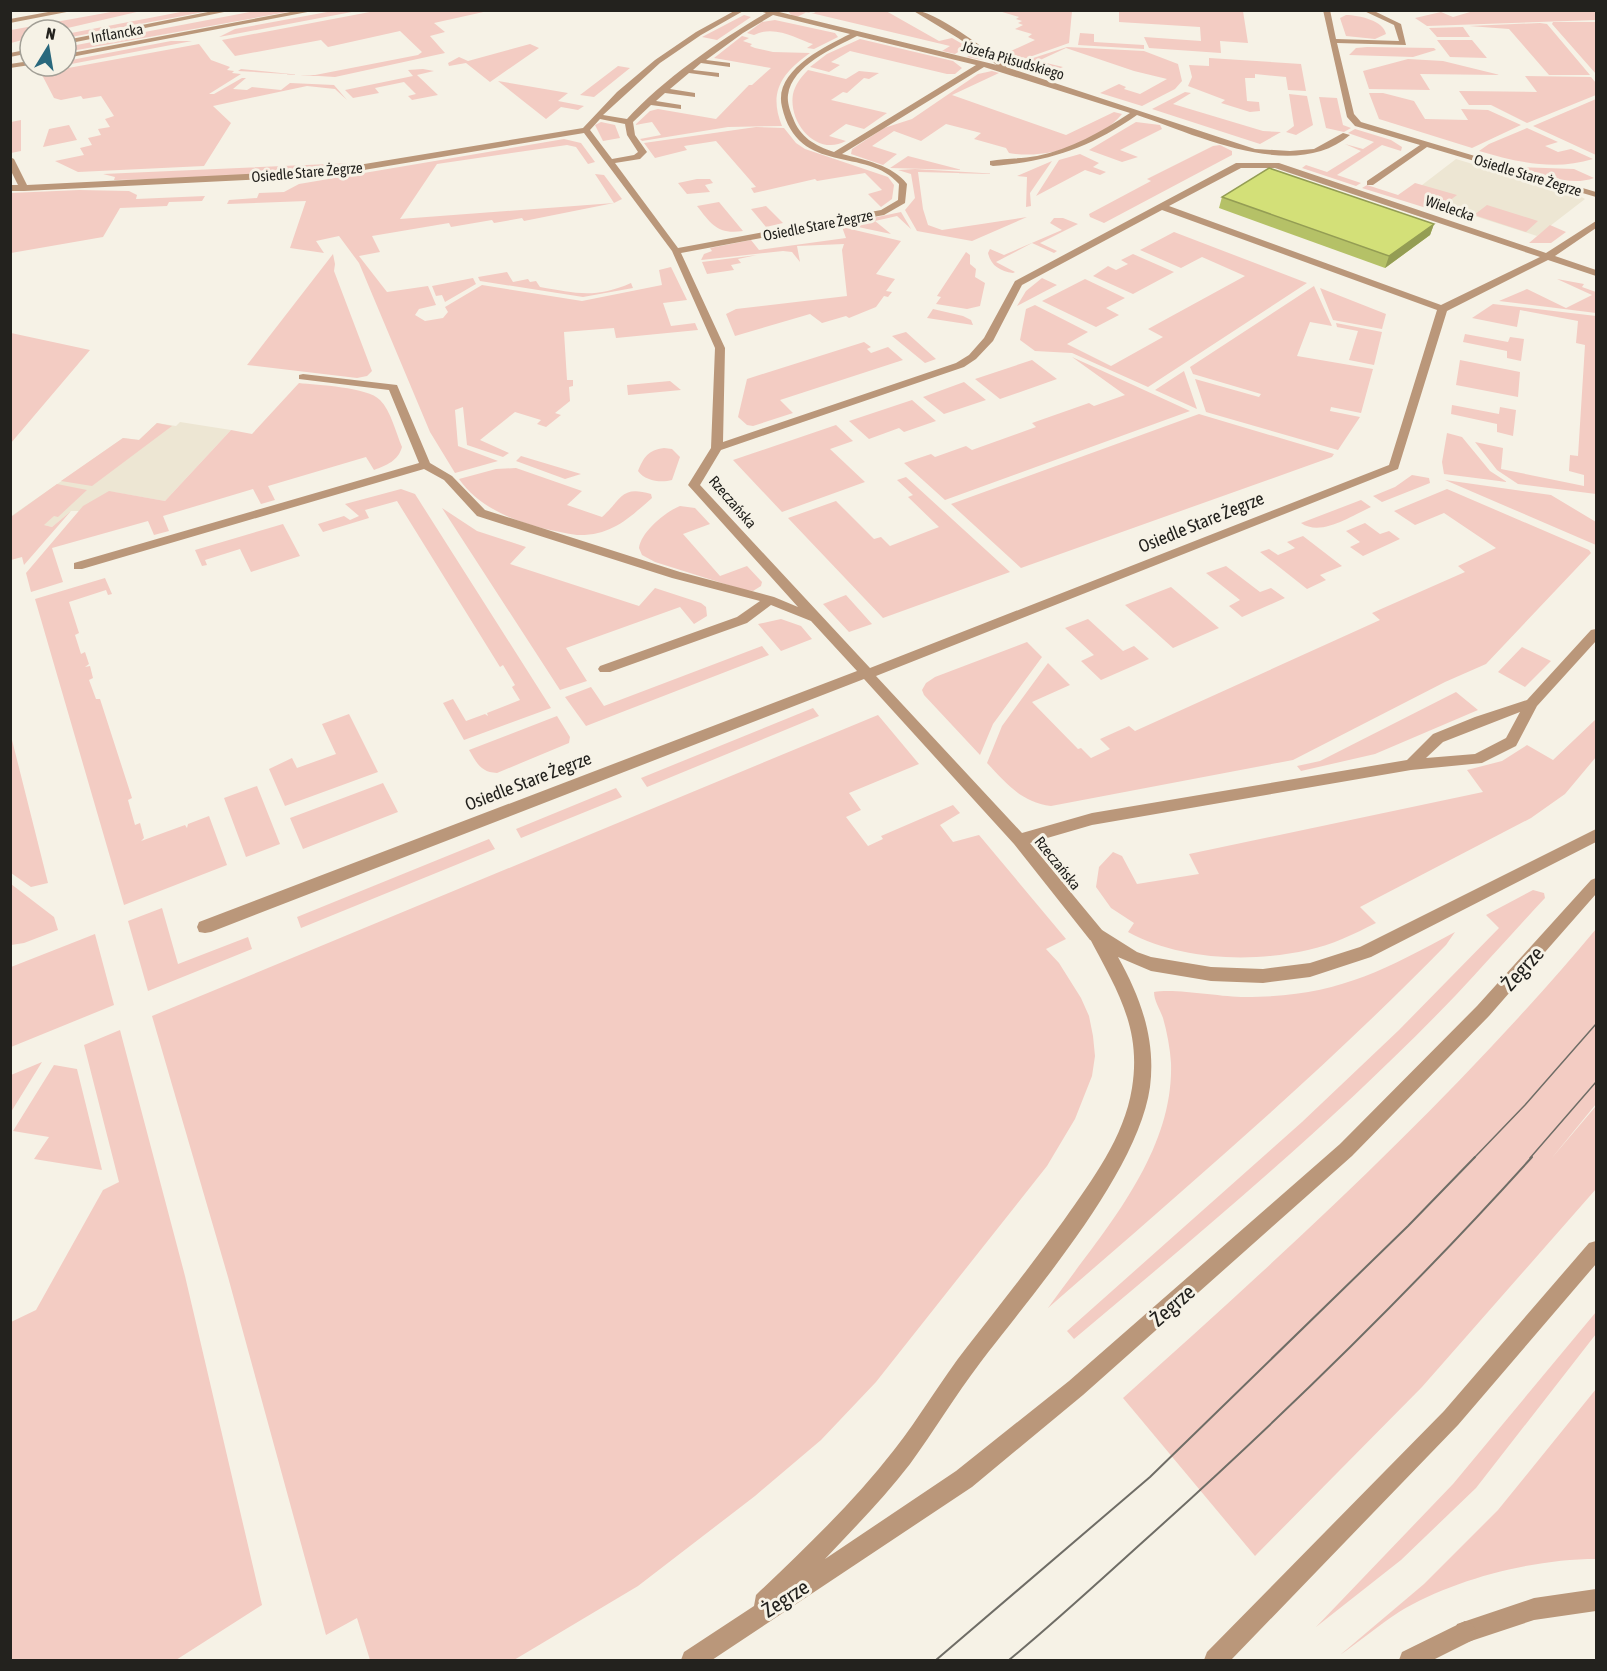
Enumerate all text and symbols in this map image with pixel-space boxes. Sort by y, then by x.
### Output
north arrow [18,18,78,78]
street label: Inflancka [90,20,144,46]
text: N [45,24,57,43]
street label: Józefa Piłsudskiego [960,37,1066,83]
street label: Osiedle Stare Żegrze [1472,151,1584,199]
street label: Osiedle Stare Żegrze [251,159,363,185]
street label: Wielecka [1423,192,1477,224]
street label: Osiedle Stare Żegrze [762,206,874,244]
street label: Rzeczańska [706,472,760,532]
street label: Osiedle Stare Żegrze [1135,487,1267,557]
street label: Osiedle Stare Żegrze [462,747,594,815]
street label: Rzeczańska [1031,833,1085,893]
street label: Żegrze [1496,941,1548,995]
street label: Żegrze [1145,1279,1199,1331]
street label: Żegrze [757,1574,813,1622]

